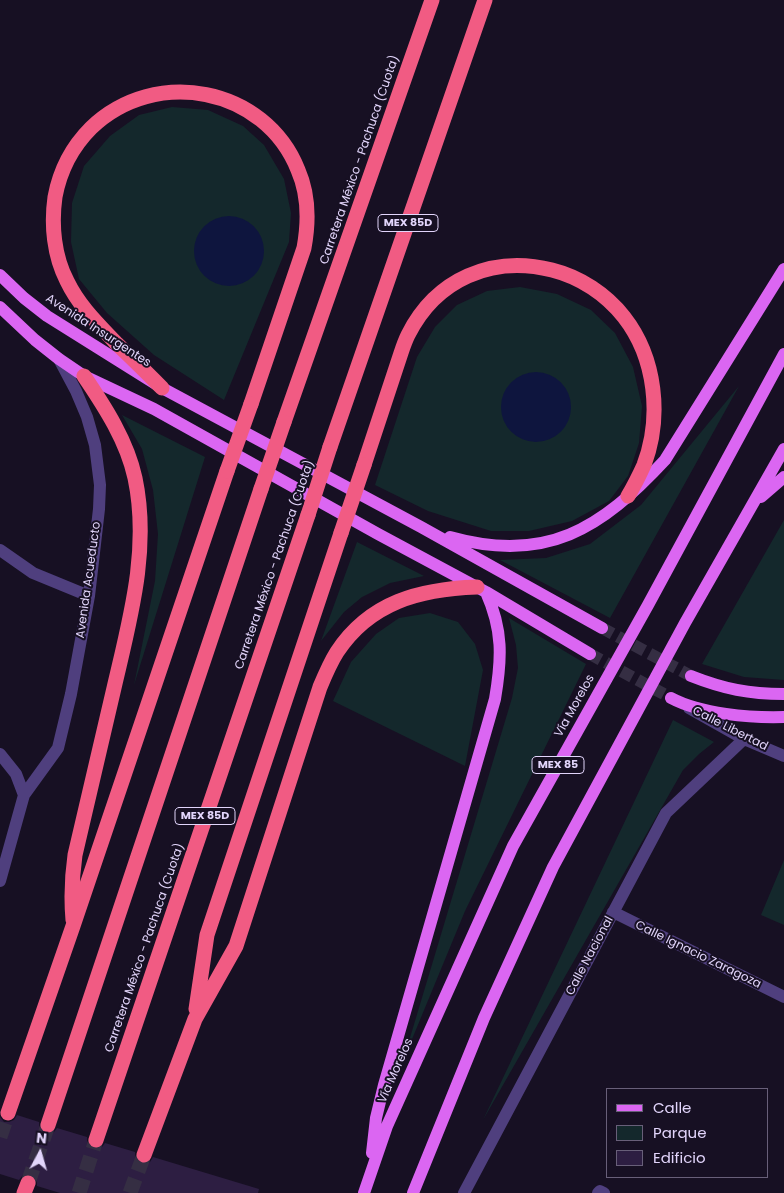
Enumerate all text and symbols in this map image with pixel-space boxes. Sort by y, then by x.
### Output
street label: Carretera México - Pachuca (Cuota) [317,54,403,266]
road number: MEX 85D [378,214,438,232]
street label: Avenida Insurgentes [43,292,153,370]
street label: Carretera México - Pachuca (Cuota) [232,459,318,671]
street label: Avenida Acueducto [74,521,104,639]
street label: Vía Morelos [552,672,598,740]
street label: Calle Libertad [690,704,770,754]
road number: MEX 85 [532,756,584,774]
road number: MEX 85D [175,808,235,824]
street label: Carretera México - Pachuca (Cuota) [102,842,188,1054]
street label: Calle Nacional [563,914,617,998]
street label: Calle Ignacio Zaragoza [633,918,763,992]
street label: Vía Morelos [375,1036,417,1106]
legend [606,1088,769,1178]
text: Calle [653,1097,691,1118]
text: Parque [653,1122,706,1143]
north arrow [15,1128,65,1178]
text: N [35,1128,48,1149]
text: Edificio [653,1147,706,1168]

